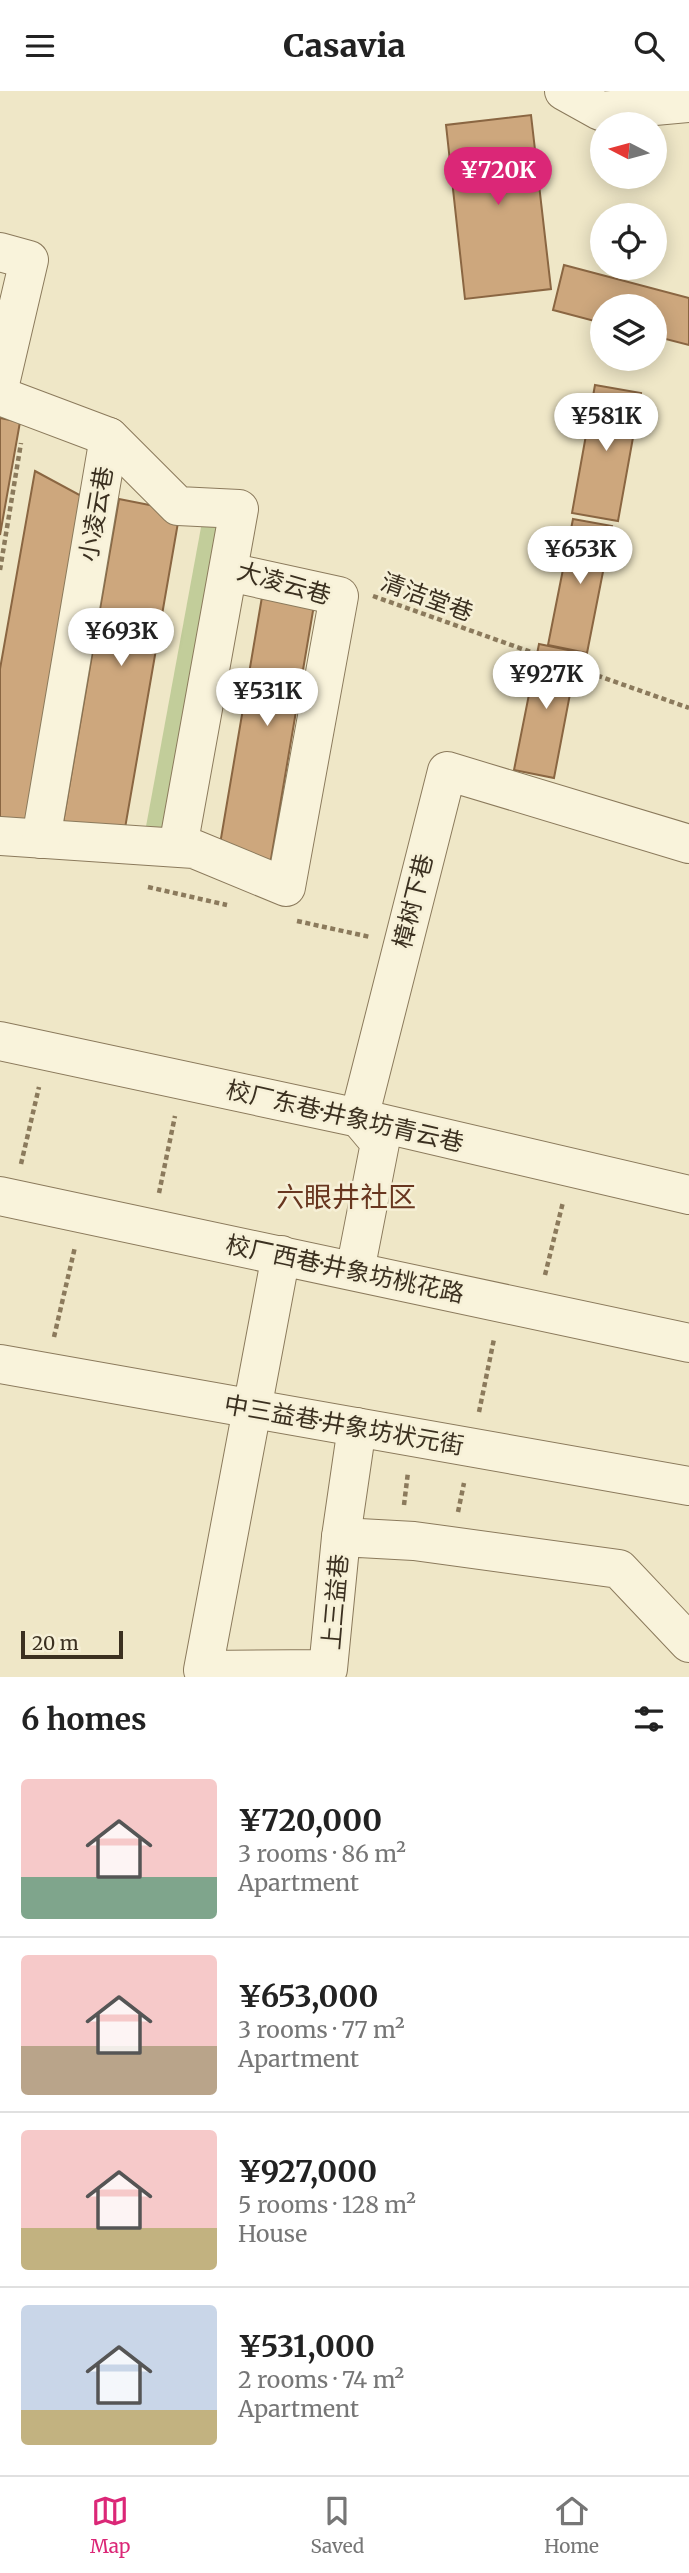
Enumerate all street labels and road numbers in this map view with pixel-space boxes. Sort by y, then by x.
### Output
street label: 小凌云巷 [72,464,120,564]
street label: 大凌云巷 [234,555,334,611]
street label: 清洁堂巷 [377,566,477,628]
street label: 樟树下巷 [386,851,440,951]
street label: 校厂东巷·井象坊青云巷 [223,1074,467,1158]
street label: 校厂西巷·井象坊桃花路 [223,1229,467,1309]
street label: 中三益巷·井象坊状元街 [222,1389,466,1461]
street label: 上三益巷 [315,1553,355,1651]

